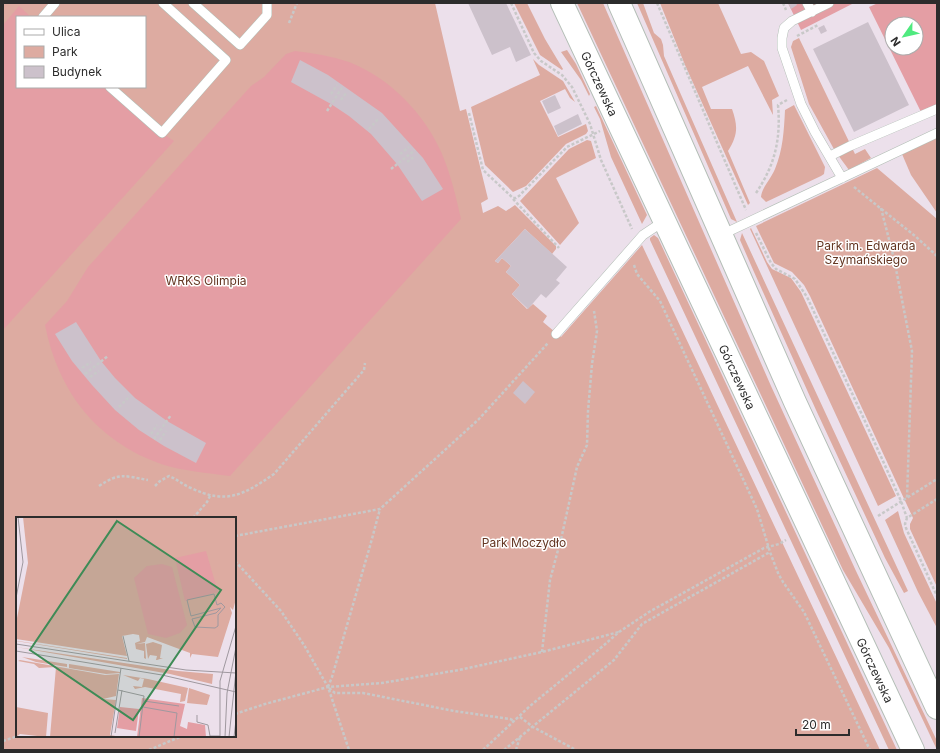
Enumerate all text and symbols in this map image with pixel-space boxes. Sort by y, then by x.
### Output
legend [16,16,146,88]
north arrow [884,16,924,56]
text: Ulica [52,24,80,39]
text: N [888,34,904,49]
text: Park [52,44,78,59]
street label: Górczewska [578,49,622,118]
text: Budynek [52,64,102,79]
park label: Park im. Edwarda Szymańskiego [817,238,915,267]
park label: WRKS Olimpia [165,273,247,288]
street label: Górczewska [716,342,759,412]
inset map [16,517,236,737]
park label: Park Moczydło [482,535,566,550]
street label: Górczewska [854,635,897,705]
scale bar [796,711,849,737]
text: 20 m [802,717,831,732]

